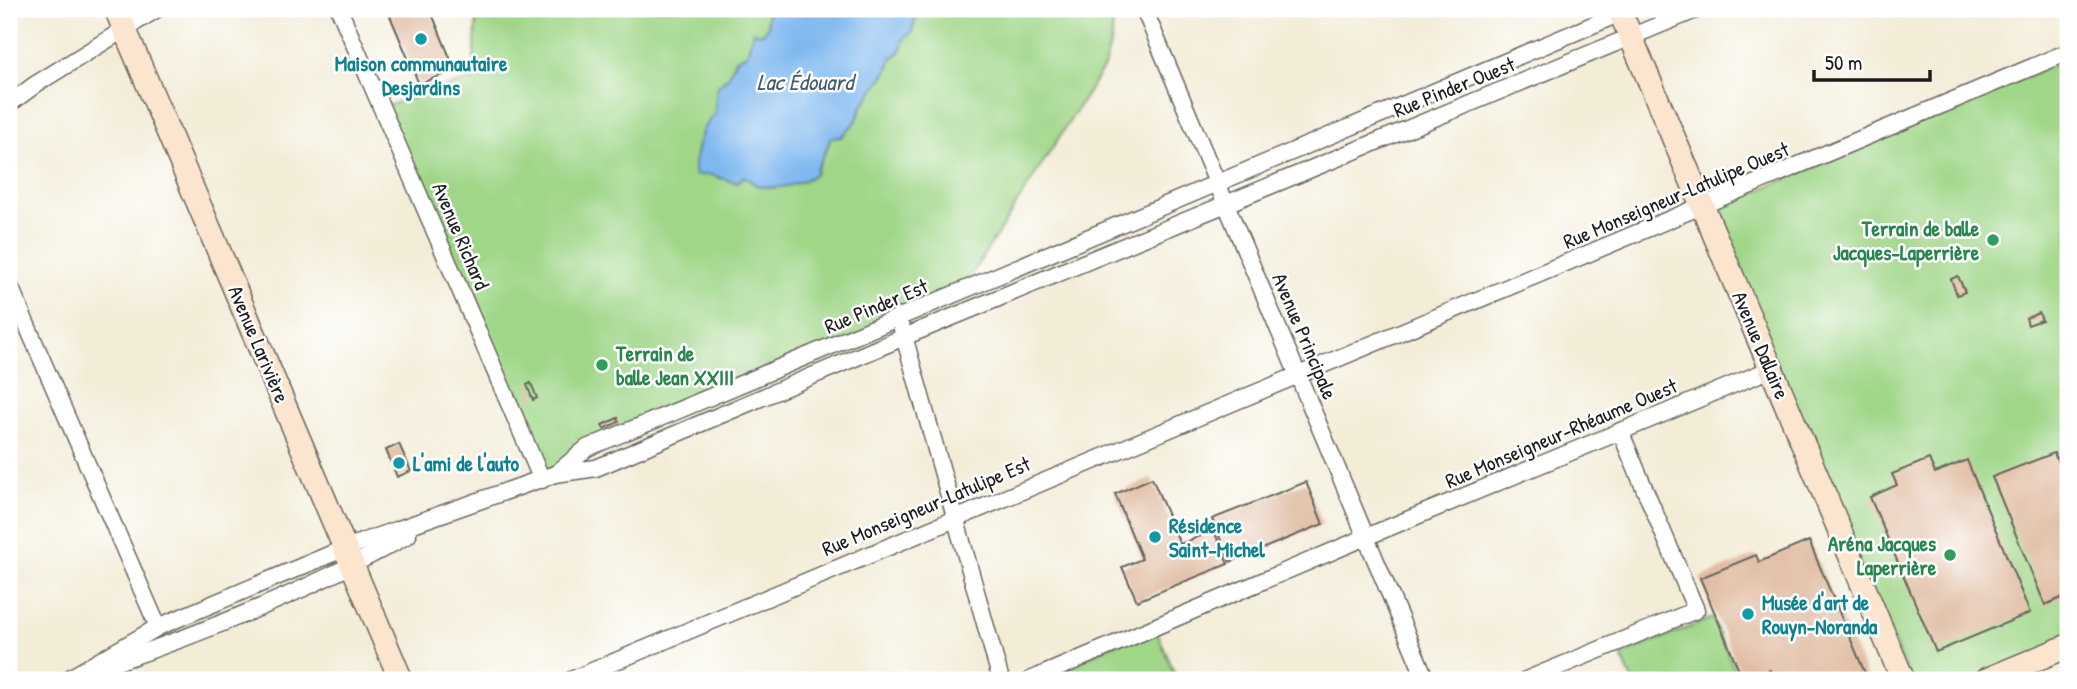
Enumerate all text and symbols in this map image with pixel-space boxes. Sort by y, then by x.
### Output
marker: Maison communautaire Desjardins [413,31,429,47]
scale bar [1814,38,1930,82]
text: 50 m [1825,48,1862,77]
place label: Maison communautaire Desjardins [335,49,508,102]
street label: Rue Pinder Ouest [1389,49,1520,125]
water label: Lac Édouard [757,66,857,97]
street label: Rue Monseigneur-Latulipe Ouest [1559,134,1794,256]
street label: Avenue Richard [425,178,497,294]
place label: Terrain de balle Jacques-Laperrière [1833,214,1980,268]
marker: Terrain de balle Jacques-Laperrière [1985,232,2001,248]
street label: Avenue Principale [1265,268,1345,404]
street label: Rue Pinder Est [820,271,933,341]
street label: Avenue Larivière [221,281,297,407]
street label: Avenue Dallaire [1725,287,1797,403]
place label: Terrain de balle Jean XXIII [615,339,734,392]
marker: Terrain de balle Jean XXIII [594,357,610,373]
street label: Rue Monseigneur-Rhéaume Ouest [1441,371,1682,495]
place label: L'ami de l'auto [413,449,520,478]
street label: Rue Monseigneur-Latulipe Est [817,449,1035,563]
marker: L'ami de l'auto [391,455,407,471]
place label: Résidence Saint-Michel [1169,511,1265,564]
marker: Résidence Saint-Michel [1147,529,1163,545]
place label: Aréna Jacques Laperrière [1828,529,1937,583]
marker: Aréna Jacques Laperrière [1942,547,1958,563]
place label: Musée d'art de Rouyn-Noranda [1762,588,1878,642]
marker: Musée d'art de Rouyn-Noranda [1740,606,1756,622]

